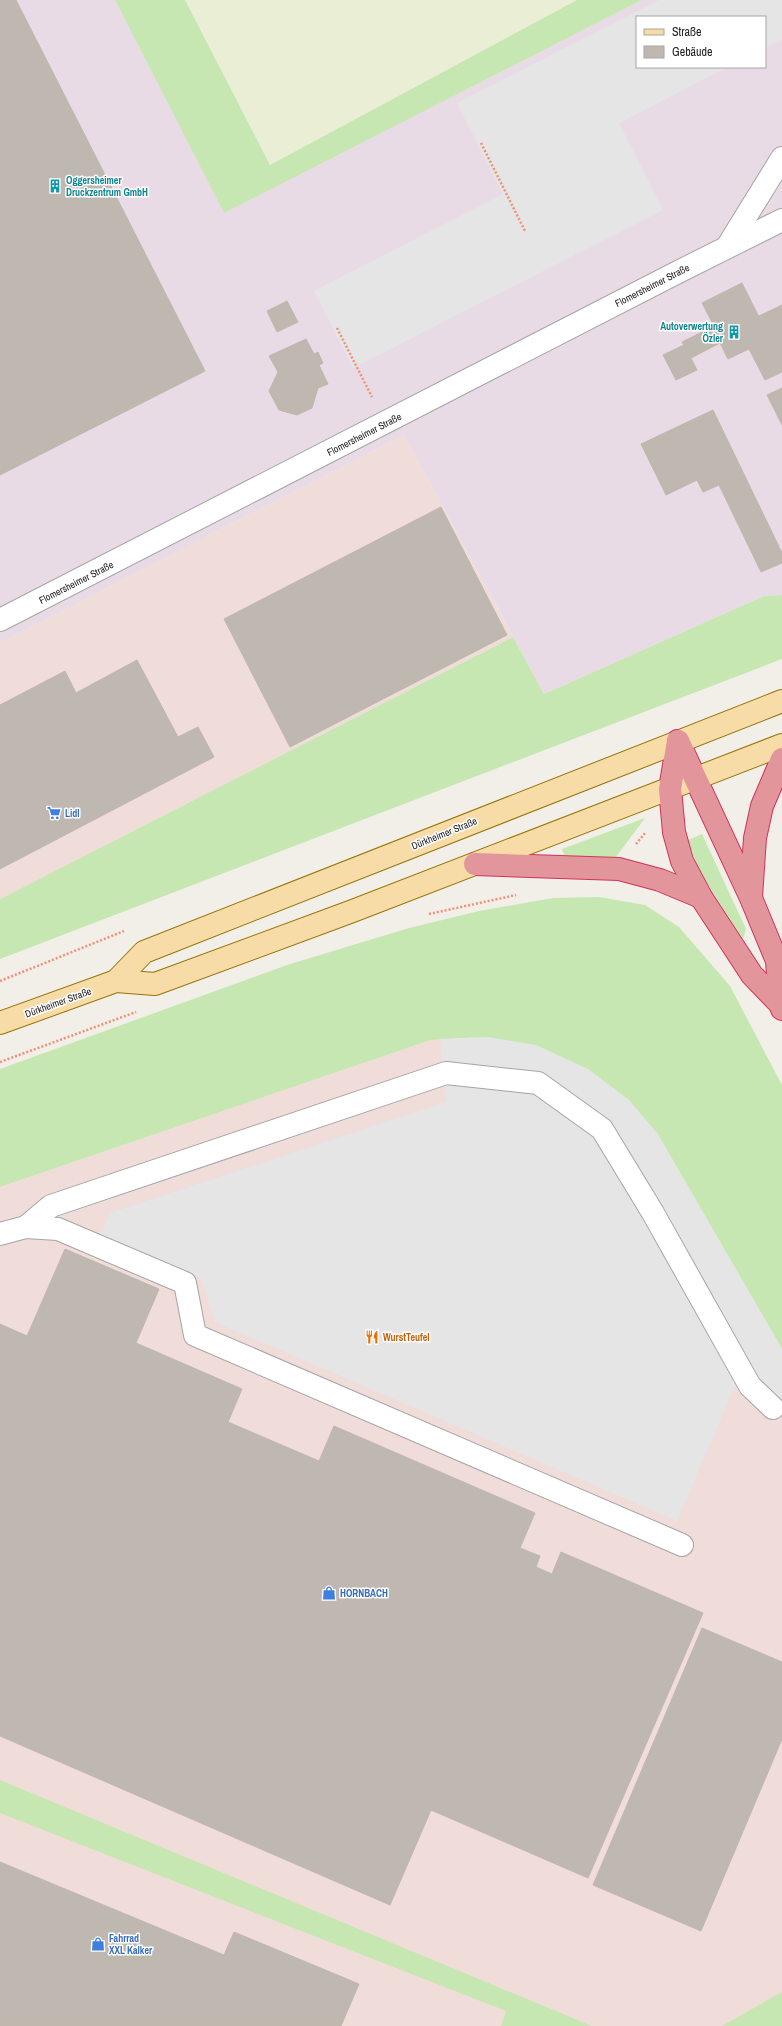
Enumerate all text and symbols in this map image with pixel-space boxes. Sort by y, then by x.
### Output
legend [636,16,766,68]
text: Straße [672,24,702,40]
text: Gebäude [672,44,713,60]
place label: Oggersheimer Druckzentrum GmbH [66,174,148,199]
building icon: Oggersheimer Druckzentrum GmbH [47,178,63,194]
street label: Flomersheimer Straße [613,261,692,310]
place label: Autoverwertung Özler [660,320,724,345]
building icon: Autoverwertung Özler [726,324,742,340]
street label: Flomersheimer Straße [325,410,404,459]
street label: Flomersheimer Straße [37,558,116,607]
supermarket icon: Lidl [46,805,62,821]
place label: Lidl [65,807,80,820]
street label: Dürkheimer Straße [409,814,479,853]
street label: Dürkheimer Straße [23,984,94,1021]
restaurant icon: WurstTeufel [364,1329,380,1345]
place label: WurstTeufel [383,1331,430,1344]
shop icon: HORNBACH [321,1585,337,1601]
place label: HORNBACH [340,1587,388,1600]
place label: Fahrrad XXL Kalker [109,1932,153,1957]
shop icon: Fahrrad XXL Kalker [90,1936,106,1952]

